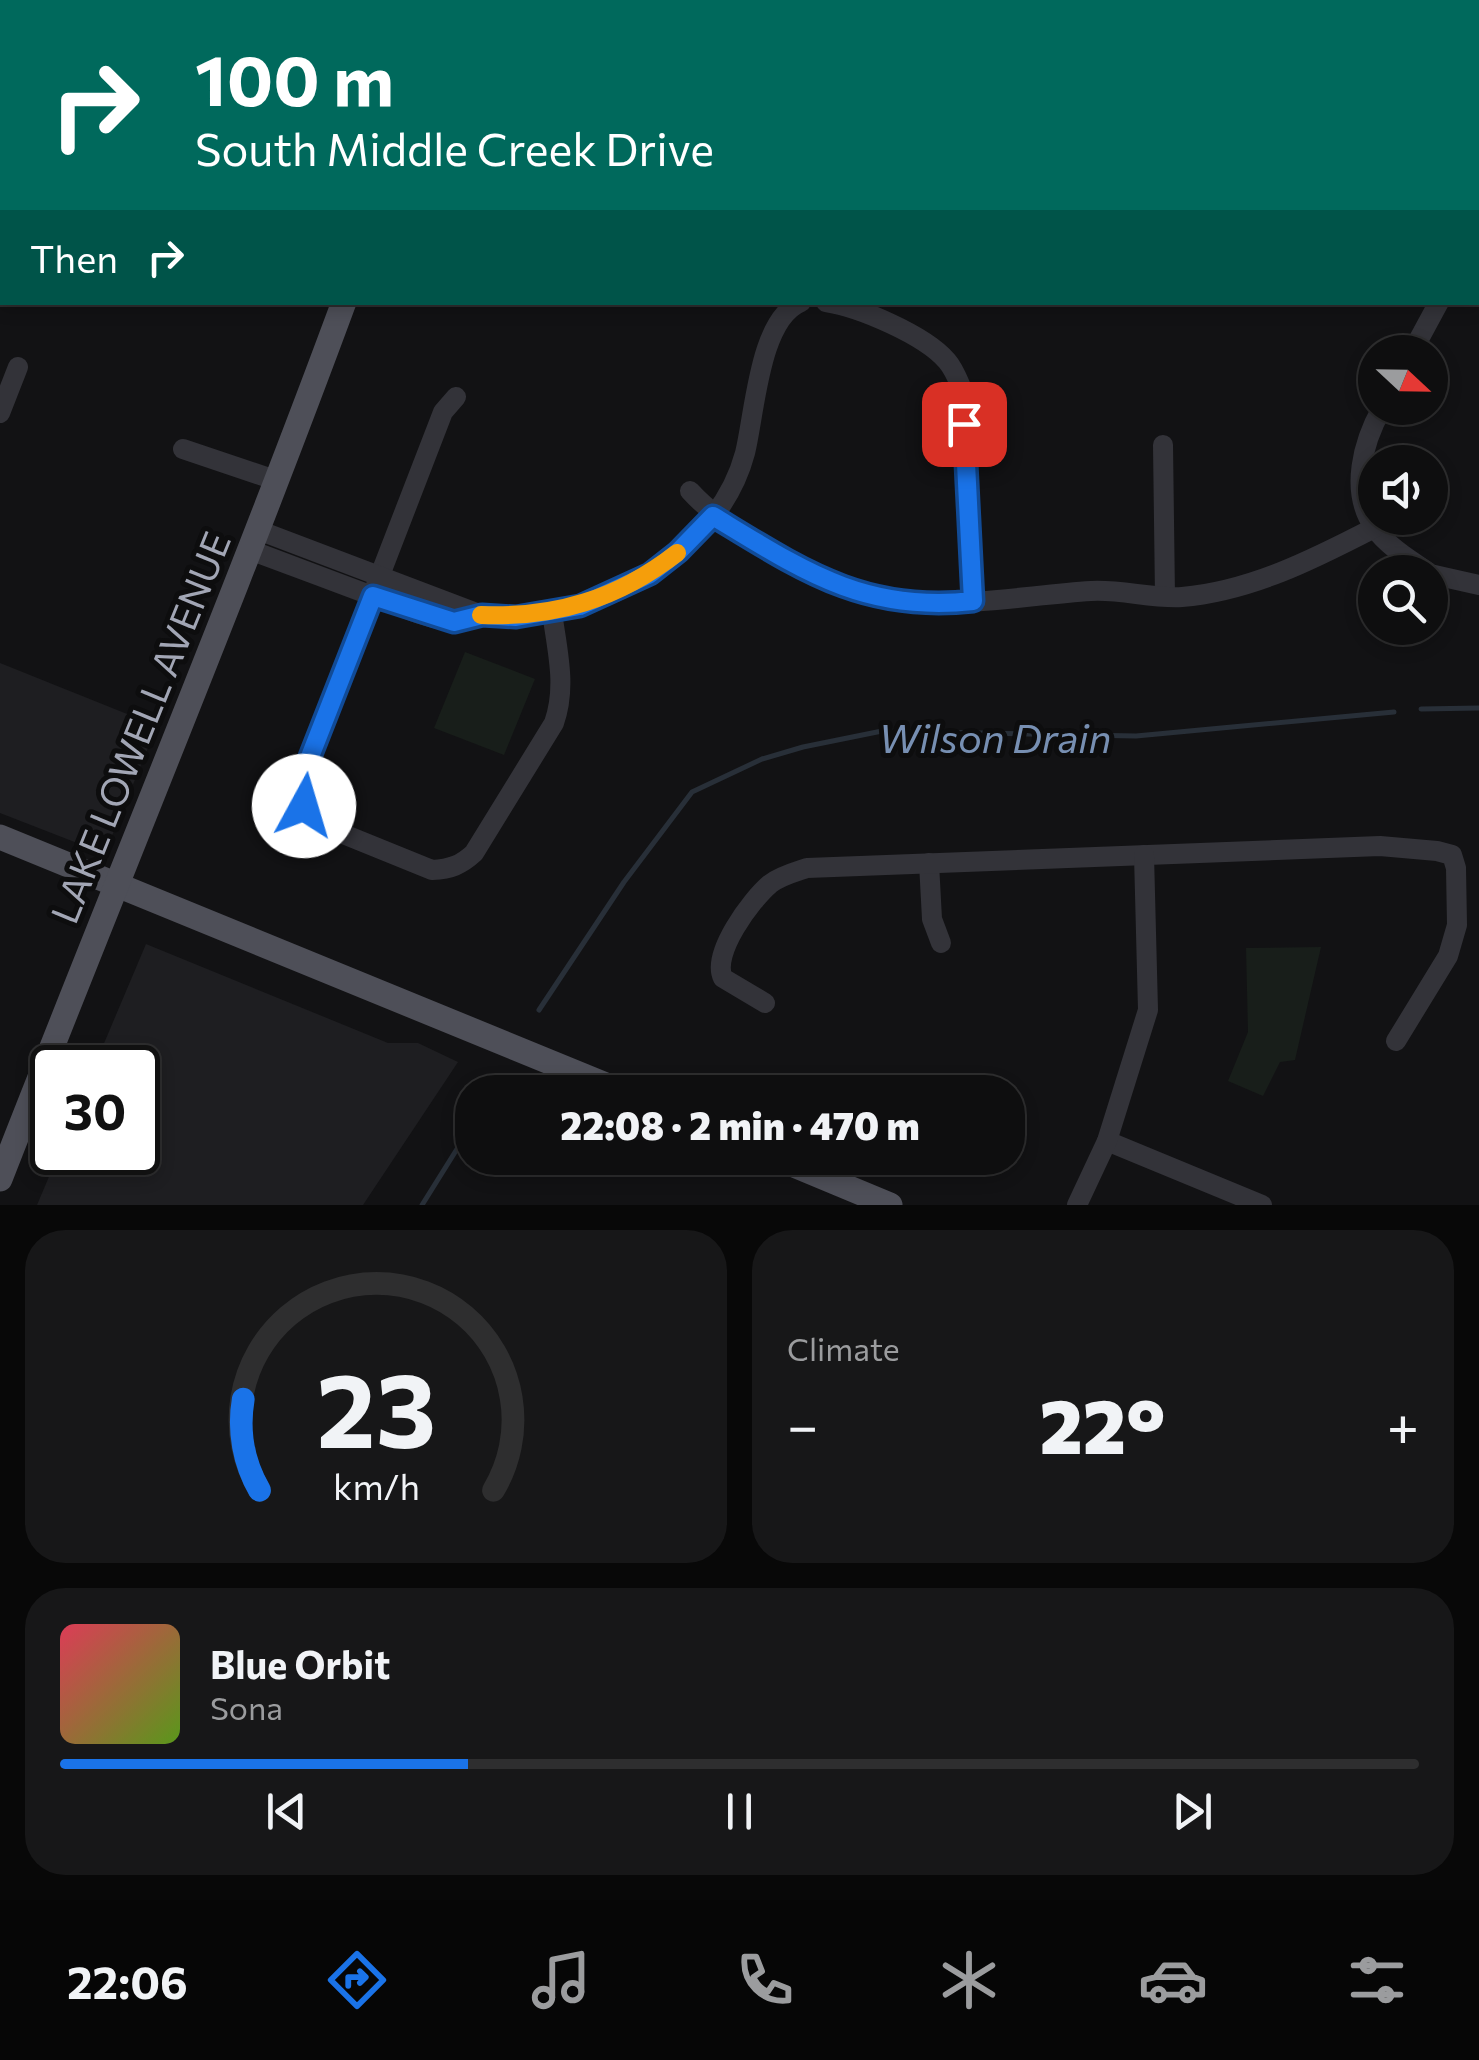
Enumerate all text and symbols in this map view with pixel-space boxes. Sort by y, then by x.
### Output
text: 100 m [195,35,394,120]
icon: right [30,40,160,170]
text: South Middle Creek Drive [195,120,714,175]
icon: right [138,230,193,285]
text: Then [30,234,118,281]
north arrow [1358,335,1448,425]
map controls [1358,335,1448,645]
pin [922,382,1007,467]
icon: arrive [937,397,992,452]
button: sound [1358,445,1448,535]
street label: LAKE LOWELL AVENUE [39,525,239,929]
button: search [1358,555,1448,645]
water label: Wilson Drain [878,712,1112,761]
position arrow [252,754,356,858]
speed limit sign: 30 [30,1045,160,1175]
text: 22:08 · 2 min · 470 m [560,1101,920,1148]
text: Climate [787,1328,900,1368]
text: 23 [316,1342,436,1469]
text: 22° [1039,1378,1166,1469]
text: − [787,1390,818,1457]
text: + [1387,1390,1419,1457]
text: km/h [333,1464,419,1507]
text: Blue Orbit [210,1640,390,1687]
text: Sona [210,1687,283,1727]
icon: previous [259,1784,314,1839]
icon: pause [712,1784,767,1839]
icon: next [1165,1784,1220,1839]
icon: directions [322,1945,392,2015]
icon: music [526,1945,596,2015]
icon: phone [730,1945,800,2015]
icon: climate [934,1945,1004,2015]
icon: car [1138,1945,1208,2015]
icon: filters [1342,1945,1412,2015]
text: 22:06 [67,1953,188,2008]

